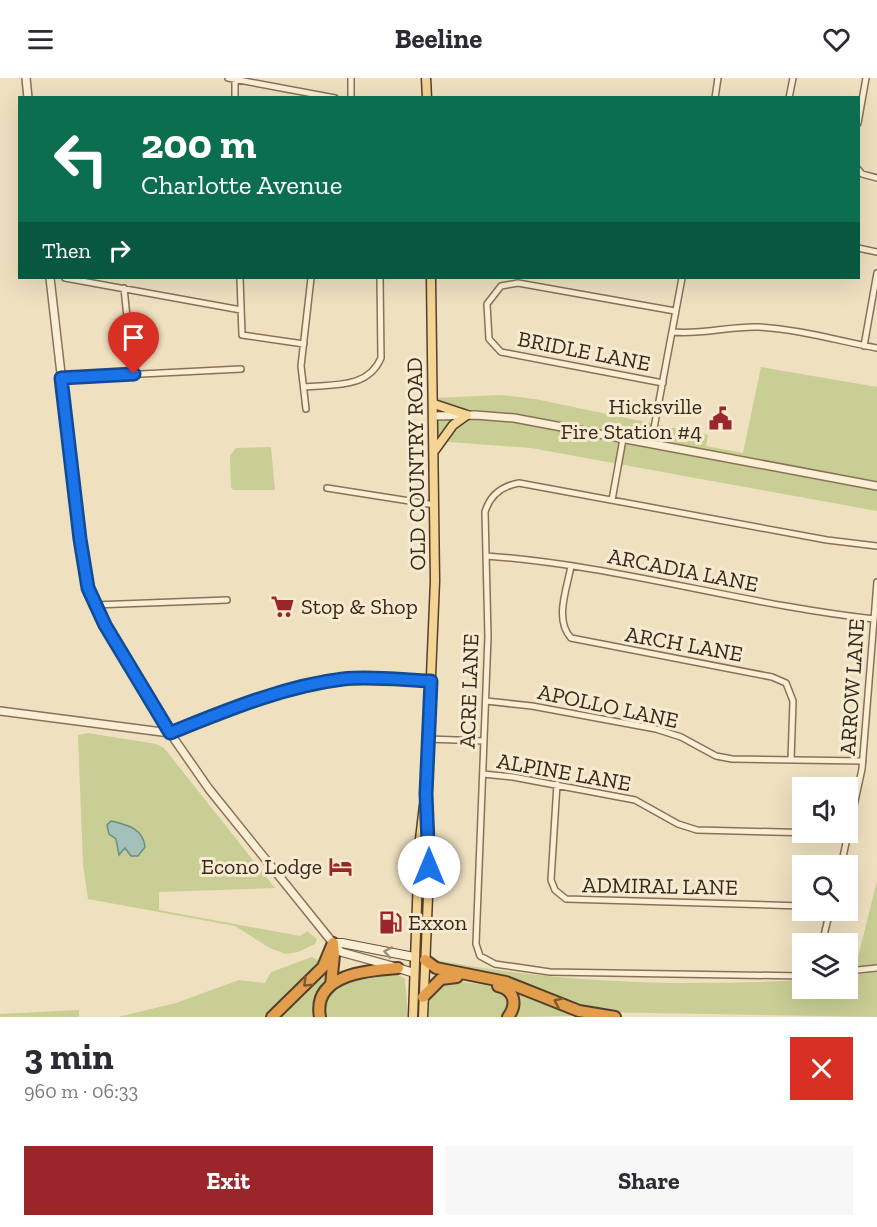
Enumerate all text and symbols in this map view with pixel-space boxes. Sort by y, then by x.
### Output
icon: menu [24,23,57,56]
text: Beeline [395,23,482,55]
icon: heart [820,23,853,56]
text: 200 m [141,118,257,169]
icon: left [42,120,120,198]
text: Charlotte Avenue [141,169,342,201]
icon: right [103,234,136,267]
text: Then [42,237,91,264]
pin [108,312,159,374]
icon: arrive [117,321,150,354]
street label: BRIDLE LANE [515,325,653,377]
street label: OLD COUNTRY ROAD [401,357,431,571]
place label: Hicksville Fire Station #4 [560,393,702,445]
public building icon: Hicksville Fire Station #4 [707,406,733,432]
street label: ARCADIA LANE [606,542,760,598]
supermarket icon: Stop & Shop [270,593,296,619]
place label: Stop & Shop [301,593,418,620]
street label: ARROW LANE [834,618,870,756]
street label: ARCH LANE [623,620,745,668]
street label: ACRE LANE [454,633,484,749]
street label: APOLLO LANE [535,678,681,734]
street label: ALPINE LANE [495,747,633,797]
map controls [792,777,858,999]
button: sound [792,777,858,843]
position arrow [397,835,461,899]
place label: Econo Lodge [201,853,322,880]
hotel icon: Econo Lodge [327,853,353,879]
button: search [792,855,858,921]
street label: ADMIRAL LANE [582,871,738,901]
fuel station icon: Exxon [377,909,403,935]
place label: Exxon [408,909,467,936]
button: layers [792,933,858,999]
one-way arrow [383,946,393,959]
one-way arrow [303,976,314,987]
one-way arrow [554,998,565,1010]
text: 3 min [24,1035,114,1078]
button: close [790,1037,853,1100]
text: 960 m · 06:33 [24,1079,138,1103]
button: Exit [24,1146,433,1215]
button: Share [445,1146,853,1215]

